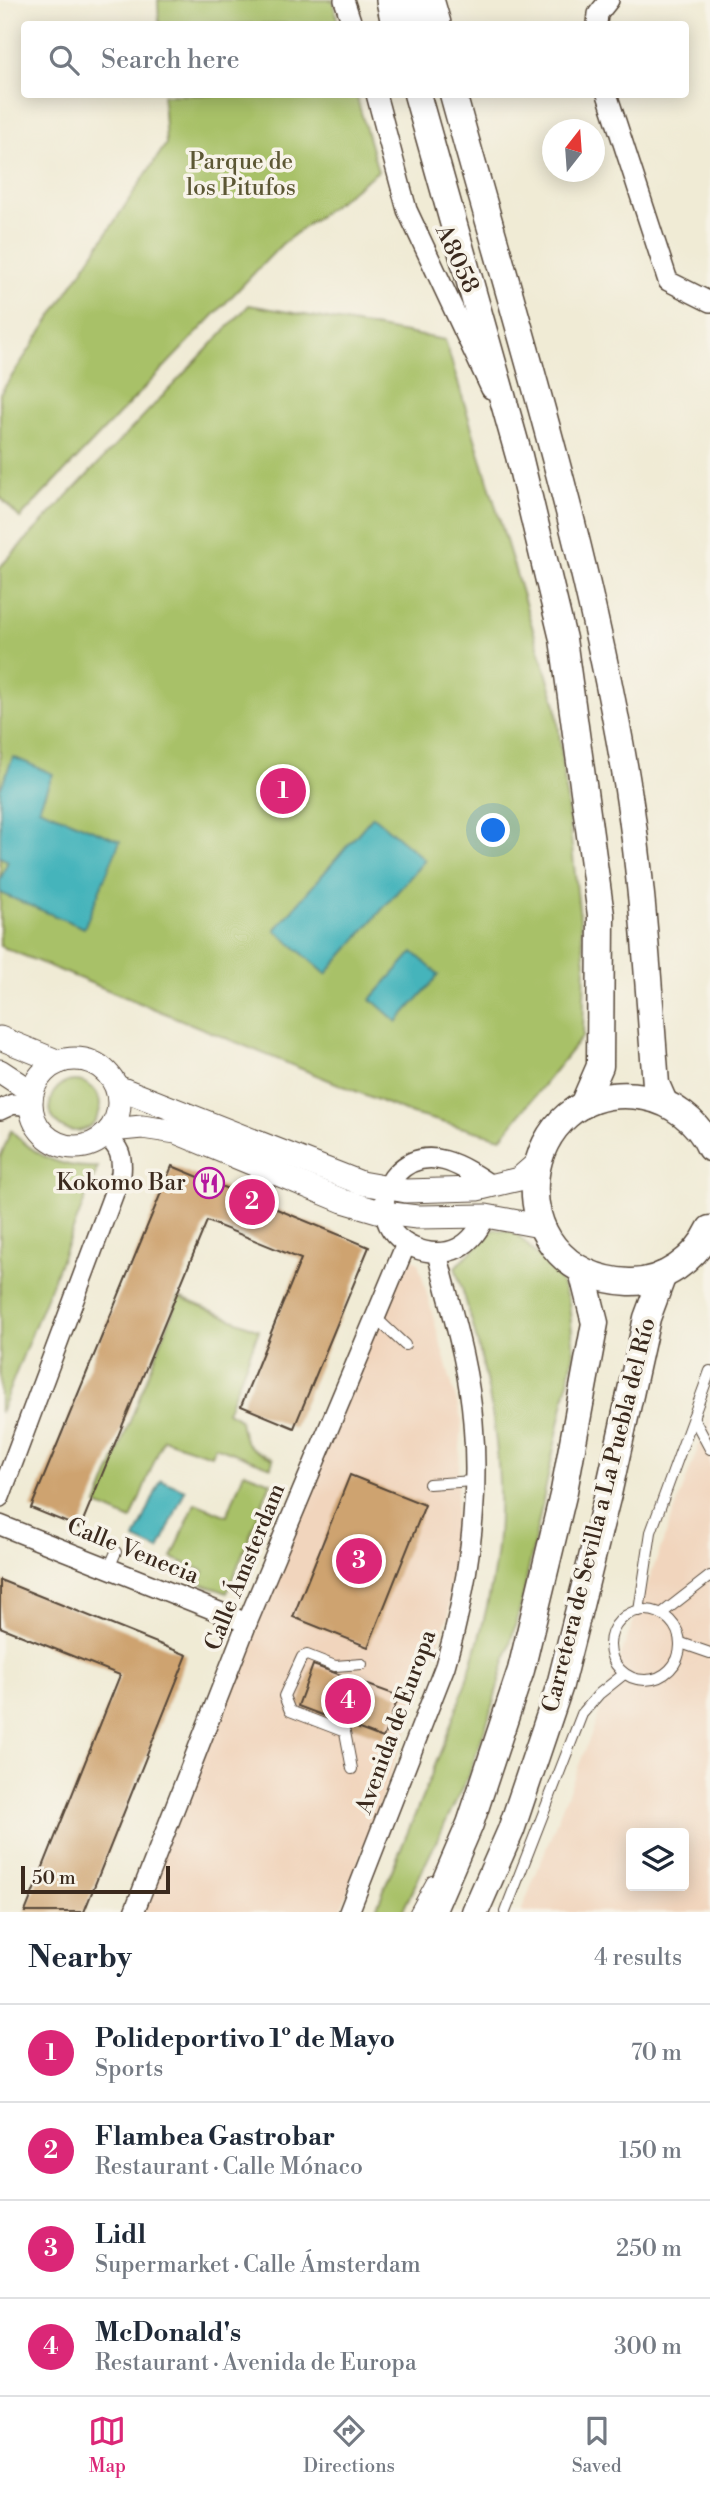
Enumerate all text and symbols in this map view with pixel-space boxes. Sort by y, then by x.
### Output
search box [21,21,689,98]
icon: search [45,41,83,79]
text: Search here [101,44,240,76]
north arrow [542,119,605,182]
park label: Parque de los Pitufos [186,148,296,202]
street label: A8058 [429,220,485,298]
pin: 1 [260,765,306,817]
your location [476,813,510,847]
restaurant icon: Kokomo Bar [192,1166,226,1200]
place label: Kokomo Bar [56,1169,186,1197]
pin: 2 [229,1176,275,1228]
street label: Carretera de Sevilla a La Puebla del Río [536,1315,662,1715]
street label: Calle Ámsterdam [197,1479,291,1655]
street label: Calle Venecia [63,1512,203,1590]
pin: 3 [336,1535,382,1587]
street label: Avenida de Europa [349,1626,442,1819]
pin: 4 [325,1675,371,1727]
map controls [626,1828,689,1891]
button: layers [626,1828,689,1891]
scale bar [21,1863,170,1895]
text: 50 m [32,1866,76,1890]
text: Nearby [28,1939,132,1977]
text: 4 results [594,1944,682,1972]
text: Polideportivo 1º de Mayo [95,2023,395,2055]
text: 1 [45,2039,57,2067]
text: 70 m [631,2039,682,2067]
text: Sports [95,2055,163,2083]
text: Flambea Gastrobar [95,2121,335,2153]
text: 2 [44,2137,58,2165]
text: 150 m [619,2137,682,2165]
text: Restaurant · Calle Mónaco [95,2153,363,2181]
text: Lidl [95,2219,146,2251]
text: 3 [44,2235,58,2263]
text: 250 m [616,2235,682,2263]
text: Supermarket · Calle Ámsterdam [95,2251,421,2279]
text: McDonald's [95,2317,241,2349]
text: 4 [43,2333,59,2361]
text: 300 m [614,2333,682,2361]
text: Restaurant · Avenida de Europa [95,2349,417,2377]
tab: Map [88,2412,126,2478]
tab: Directions [303,2412,395,2478]
tab: Saved [572,2412,622,2478]

